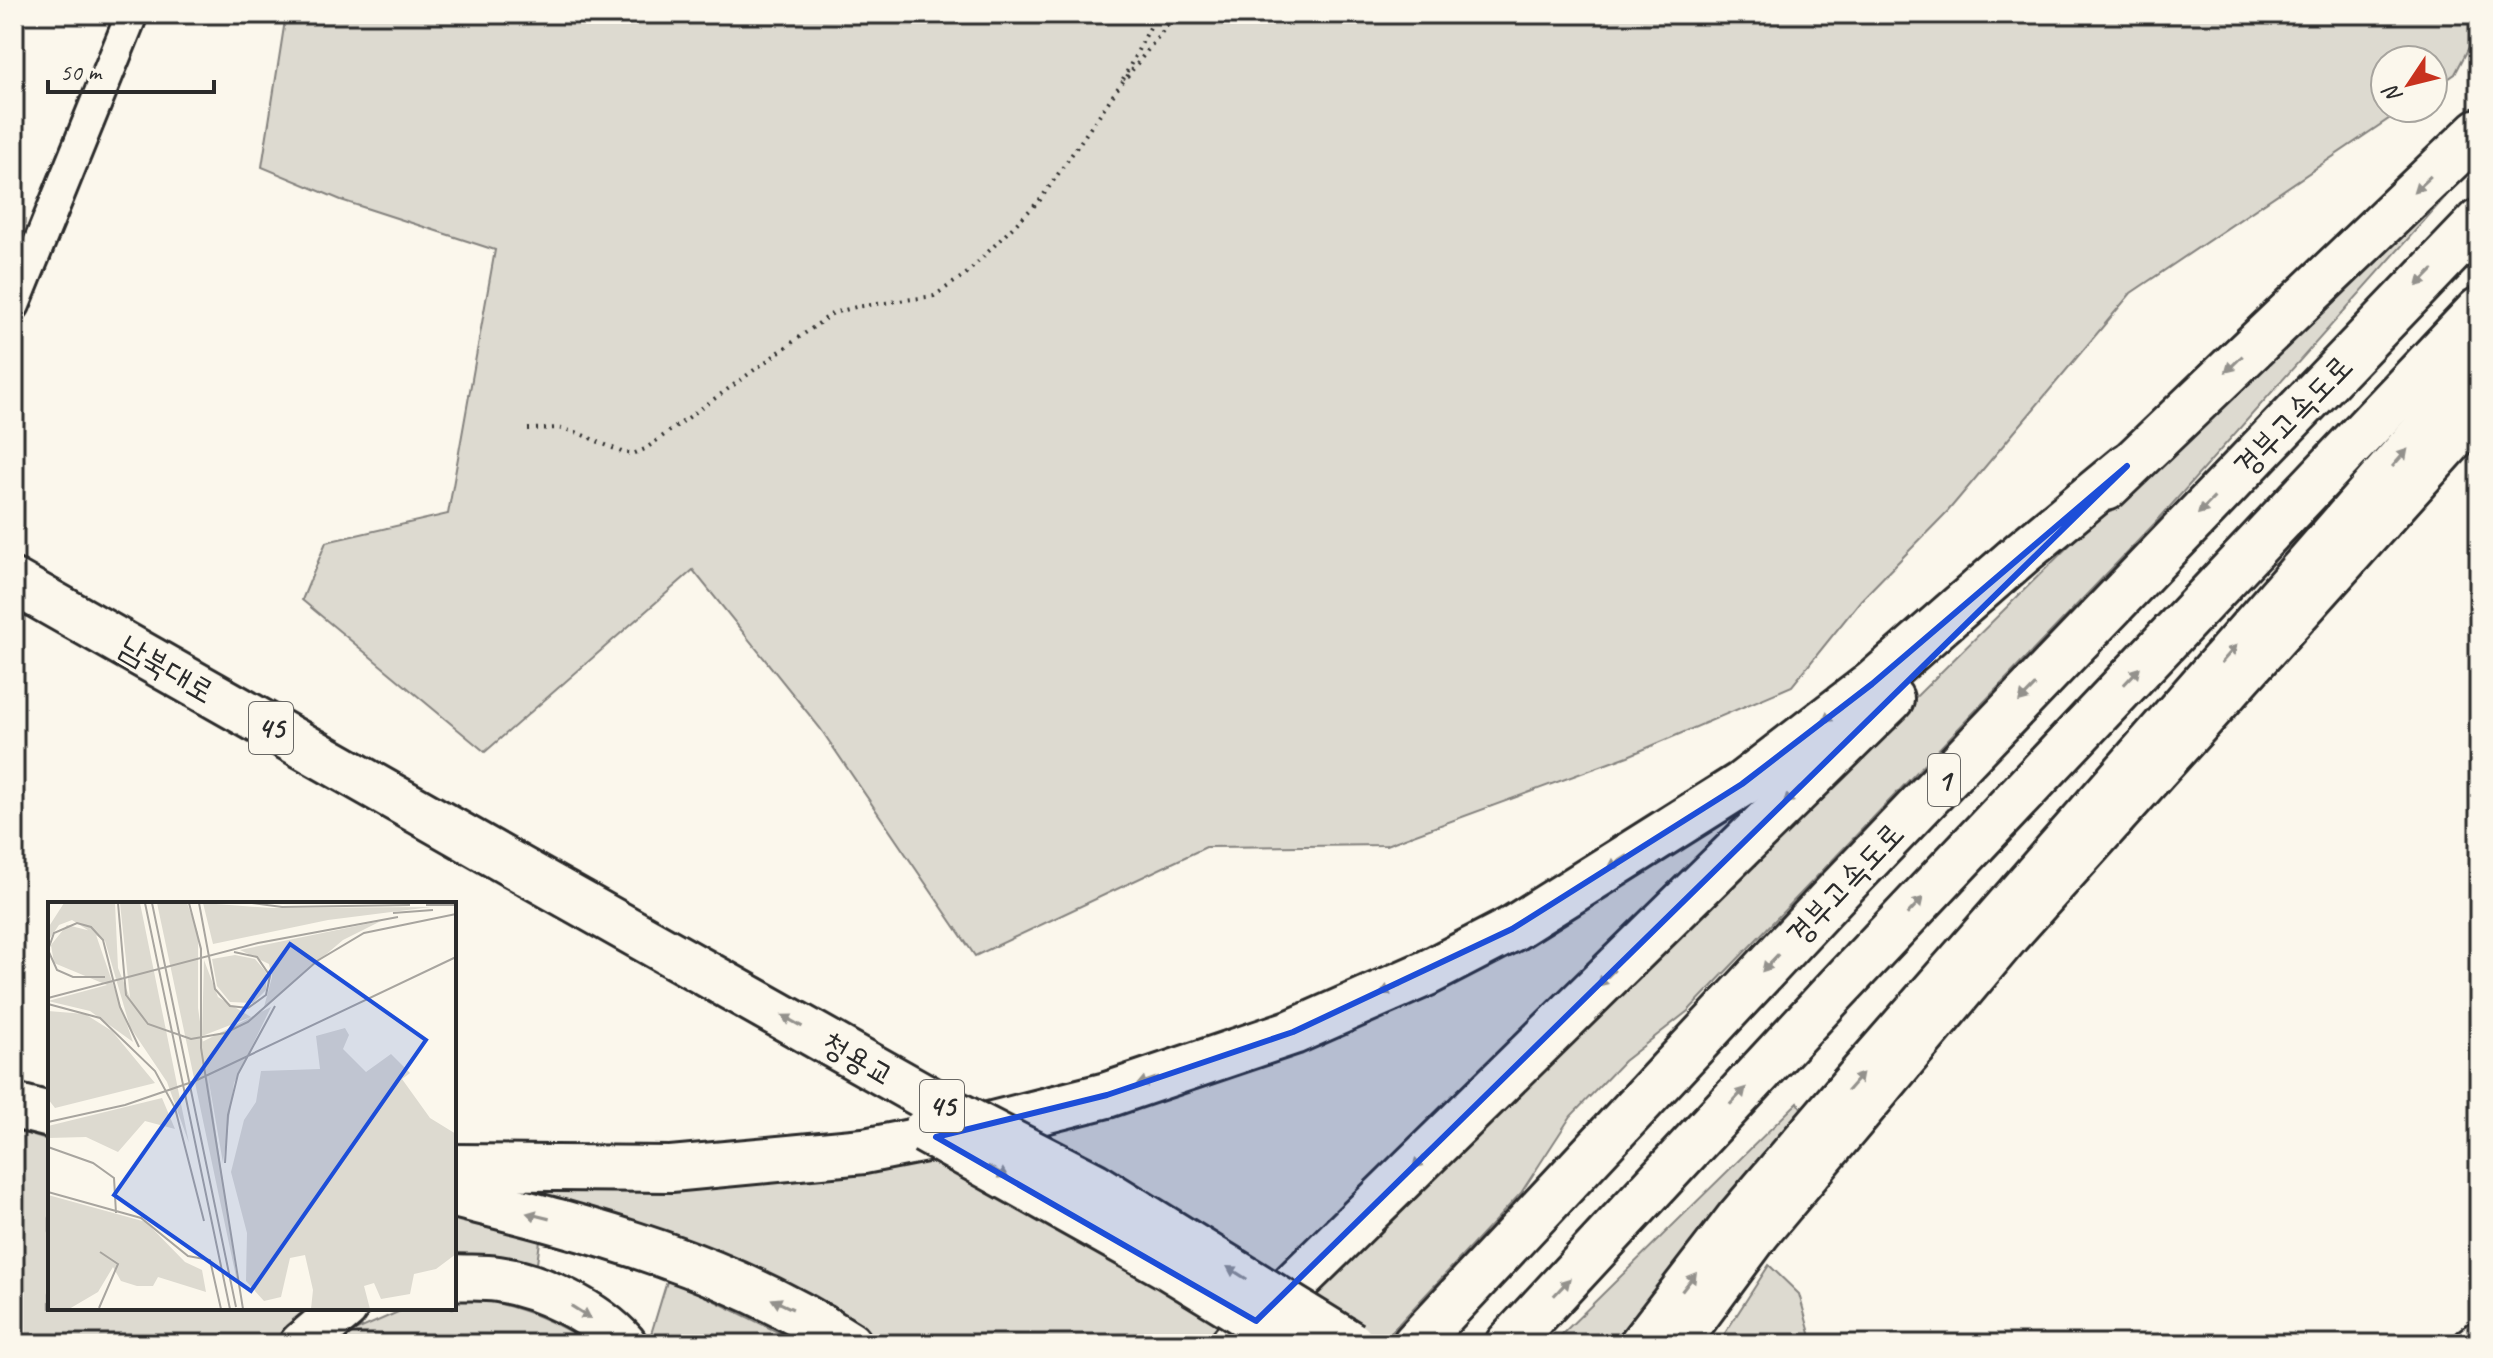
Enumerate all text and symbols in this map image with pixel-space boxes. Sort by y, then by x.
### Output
scale bar [48,44,214,94]
north arrow [2369,44,2449,124]
text: 50 m [60,57,103,87]
text: N [2376,79,2409,109]
one-way arrow [2413,175,2432,193]
one-way arrow [2416,268,2435,287]
street label: 경부고속도로 [2225,346,2361,486]
one-way arrow [2225,354,2244,372]
one-way arrow [2391,449,2408,469]
one-way arrow [2198,496,2216,515]
street label: 남북대로 [112,625,222,713]
one-way arrow [2220,645,2237,665]
one-way arrow [2123,667,2141,686]
one-way arrow [2018,684,2036,703]
road number: 45 [249,702,293,754]
one-way arrow [1822,706,1842,722]
road number: 1 [1928,754,1960,806]
one-way arrow [1783,786,1802,805]
street label: 경부고속도로 [1777,814,1913,954]
one-way arrow [1607,854,1629,868]
one-way arrow [1906,897,1924,916]
inset map [48,902,456,1310]
one-way arrow [1762,954,1780,973]
one-way arrow [1597,968,1616,987]
one-way arrow [1379,982,1403,995]
one-way arrow [781,1014,803,1028]
street label: 청용교 [814,1022,902,1096]
one-way arrow [1846,1072,1863,1092]
one-way arrow [1136,1075,1160,1087]
road number: 45 [920,1080,964,1132]
one-way arrow [1729,1087,1747,1106]
one-way arrow [1412,1150,1431,1169]
one-way arrow [987,1165,1010,1179]
one-way arrow [525,1209,550,1222]
one-way arrow [1226,1266,1248,1280]
one-way arrow [1681,1272,1697,1292]
one-way arrow [1552,1278,1570,1297]
one-way arrow [770,1297,793,1311]
one-way arrow [570,1304,592,1318]

